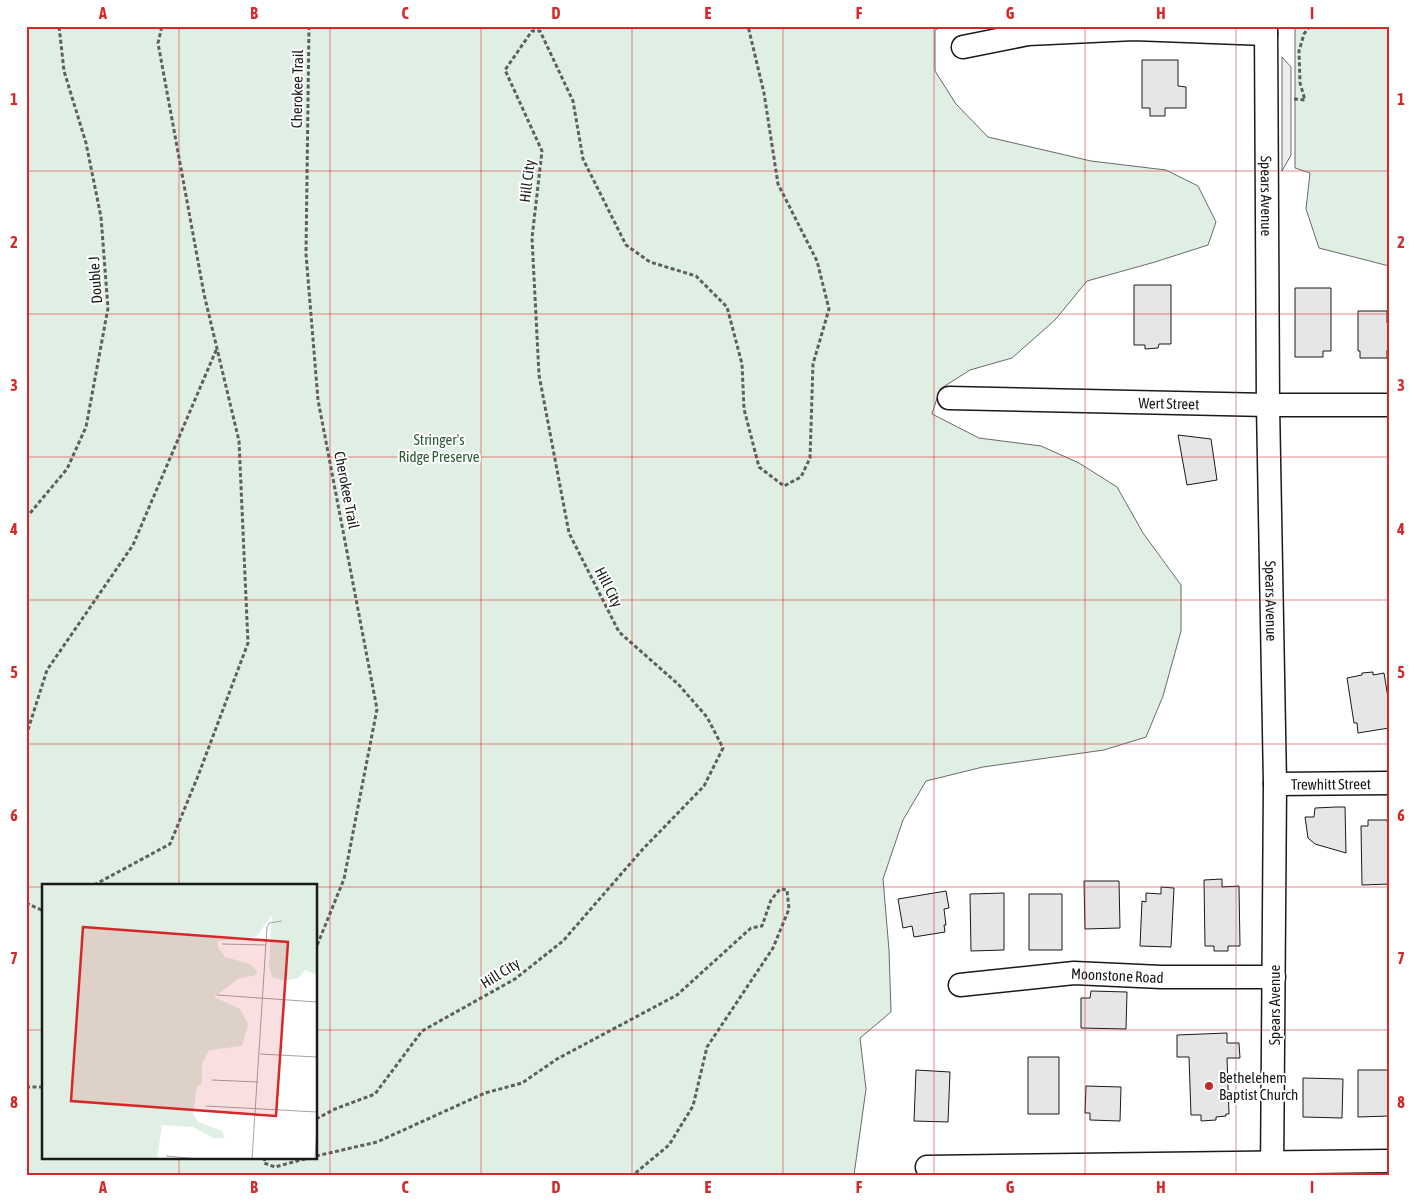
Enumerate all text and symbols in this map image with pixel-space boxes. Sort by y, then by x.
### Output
text: A [98,4,107,22]
text: B [250,4,258,22]
text: C [401,4,409,22]
text: D [552,4,561,22]
text: E [705,4,712,22]
text: F [856,4,863,22]
text: G [1006,4,1015,22]
text: H [1156,4,1166,22]
text: I [1310,4,1314,22]
street label: Cherokee Trail [288,50,306,128]
text: 1 [10,90,18,108]
text: 1 [1397,90,1405,108]
street label: Spears Avenue [1258,156,1276,237]
street label: Hill City [516,159,538,203]
text: 2 [10,233,18,251]
text: 2 [1397,233,1405,251]
street label: Double J [85,256,105,304]
text: 3 [10,376,18,394]
text: 3 [1397,376,1405,394]
street label: Wert Street [1138,394,1200,412]
park label: Stringer's Ridge Preserve [398,431,480,465]
street label: Cherokee Trail [331,450,363,530]
text: 4 [9,520,18,538]
text: 4 [1396,520,1405,538]
street label: Spears Avenue [1262,561,1281,642]
street label: Hill City [592,564,626,610]
text: 5 [10,663,18,681]
text: 5 [1397,663,1405,681]
street label: Trewhitt Street [1291,775,1371,792]
text: 6 [10,806,18,824]
text: 6 [1397,806,1405,824]
inset map [42,884,318,1158]
text: 7 [10,949,18,967]
text: 7 [1397,949,1405,967]
street label: Hill City [477,954,523,992]
street label: Moonstone Road [1071,964,1164,986]
street label: Spears Avenue [1266,965,1283,1045]
place label: Bethelehem Baptist Church [1219,1069,1298,1103]
marker: Bethelehem Baptist Church [1203,1080,1215,1092]
text: 8 [10,1093,18,1111]
text: 8 [1397,1093,1405,1111]
text: A [98,1178,107,1196]
text: B [250,1178,258,1196]
text: C [401,1178,409,1196]
text: D [552,1178,561,1196]
text: E [705,1178,712,1196]
text: F [856,1178,863,1196]
text: G [1006,1178,1015,1196]
text: H [1156,1178,1166,1196]
text: I [1310,1178,1314,1196]

